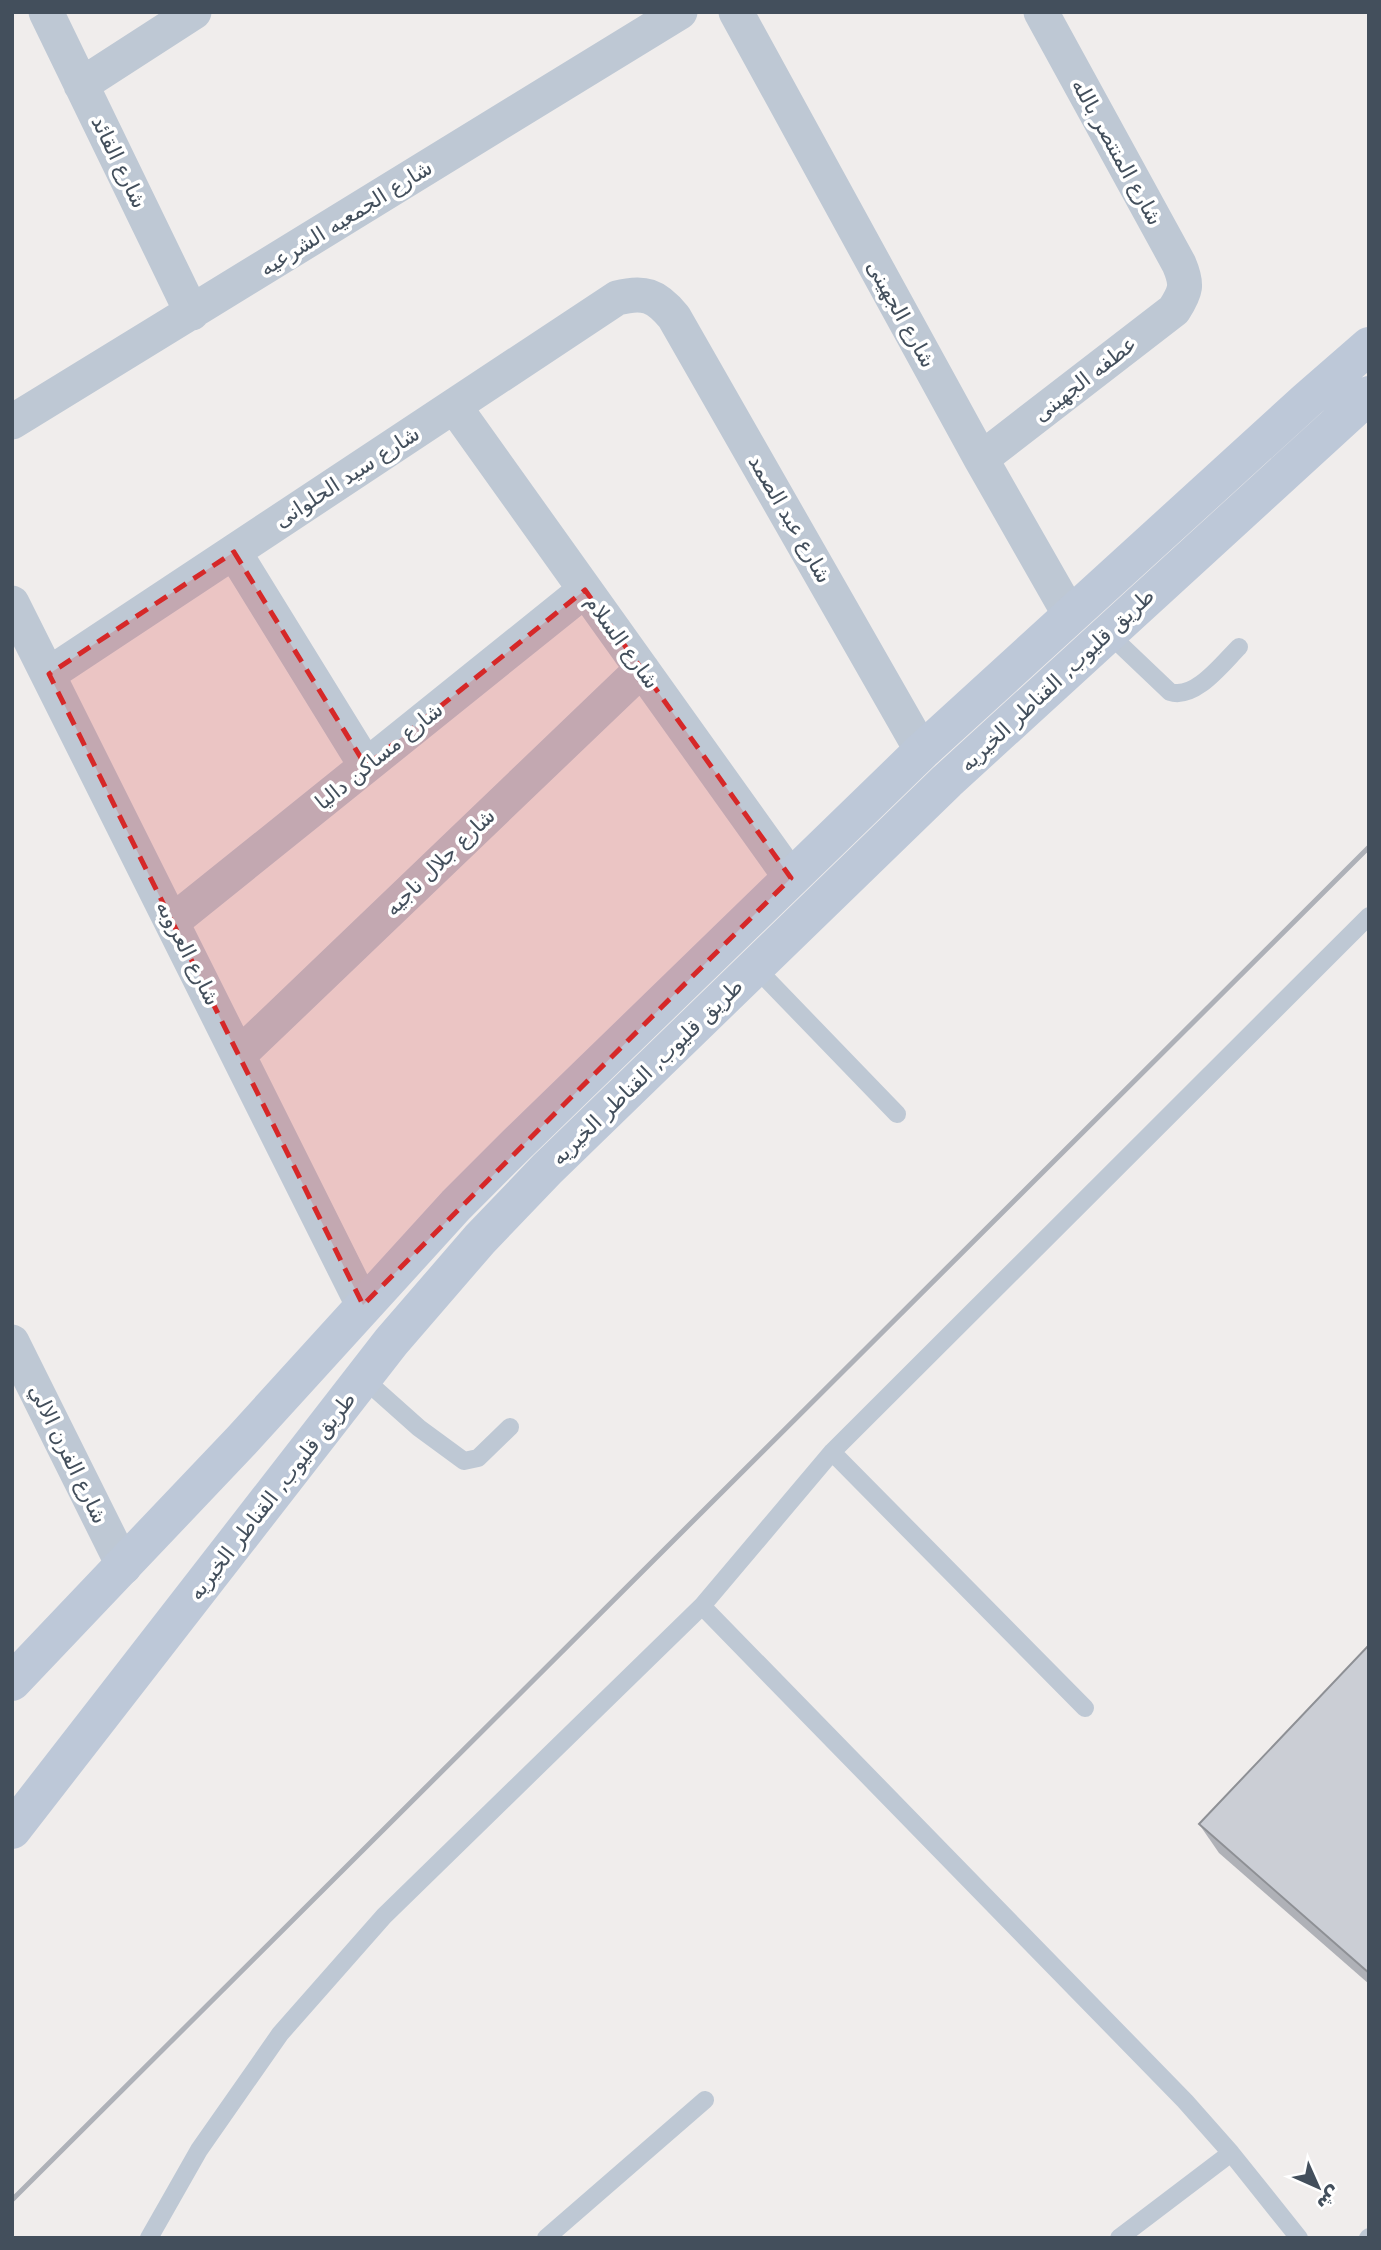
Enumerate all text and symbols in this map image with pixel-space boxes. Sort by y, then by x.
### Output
street label: شارع المنتصر بالله [1067,75,1167,229]
street label: شارع القائد [86,112,152,212]
street label: شارع الجمعيه الشرعيه [256,155,436,281]
street label: شارع الجهينى [862,256,940,372]
street label: عطفه الجهينى [1029,331,1141,427]
street label: شارع سيد الحلوانى [270,421,424,533]
street label: شارع عبد الصمد [744,451,836,587]
street label: طريق قليوب, القناطر الخيريه [955,584,1159,776]
street label: شارع السلام [580,591,664,693]
street label: شارع مساكن داليا [311,697,447,815]
street label: شارع جلال ناجيه [380,803,500,921]
street label: شارع العروبه [151,897,225,1009]
street label: طريق قليوب, القناطر الخيريه [546,974,748,1170]
street label: شارع الفرن الالي [24,1381,112,1527]
street label: طريق قليوب, القناطر الخيريه [183,1387,361,1605]
north arrow [1283,2152,1353,2222]
text: ش [1312,2181,1347,2216]

